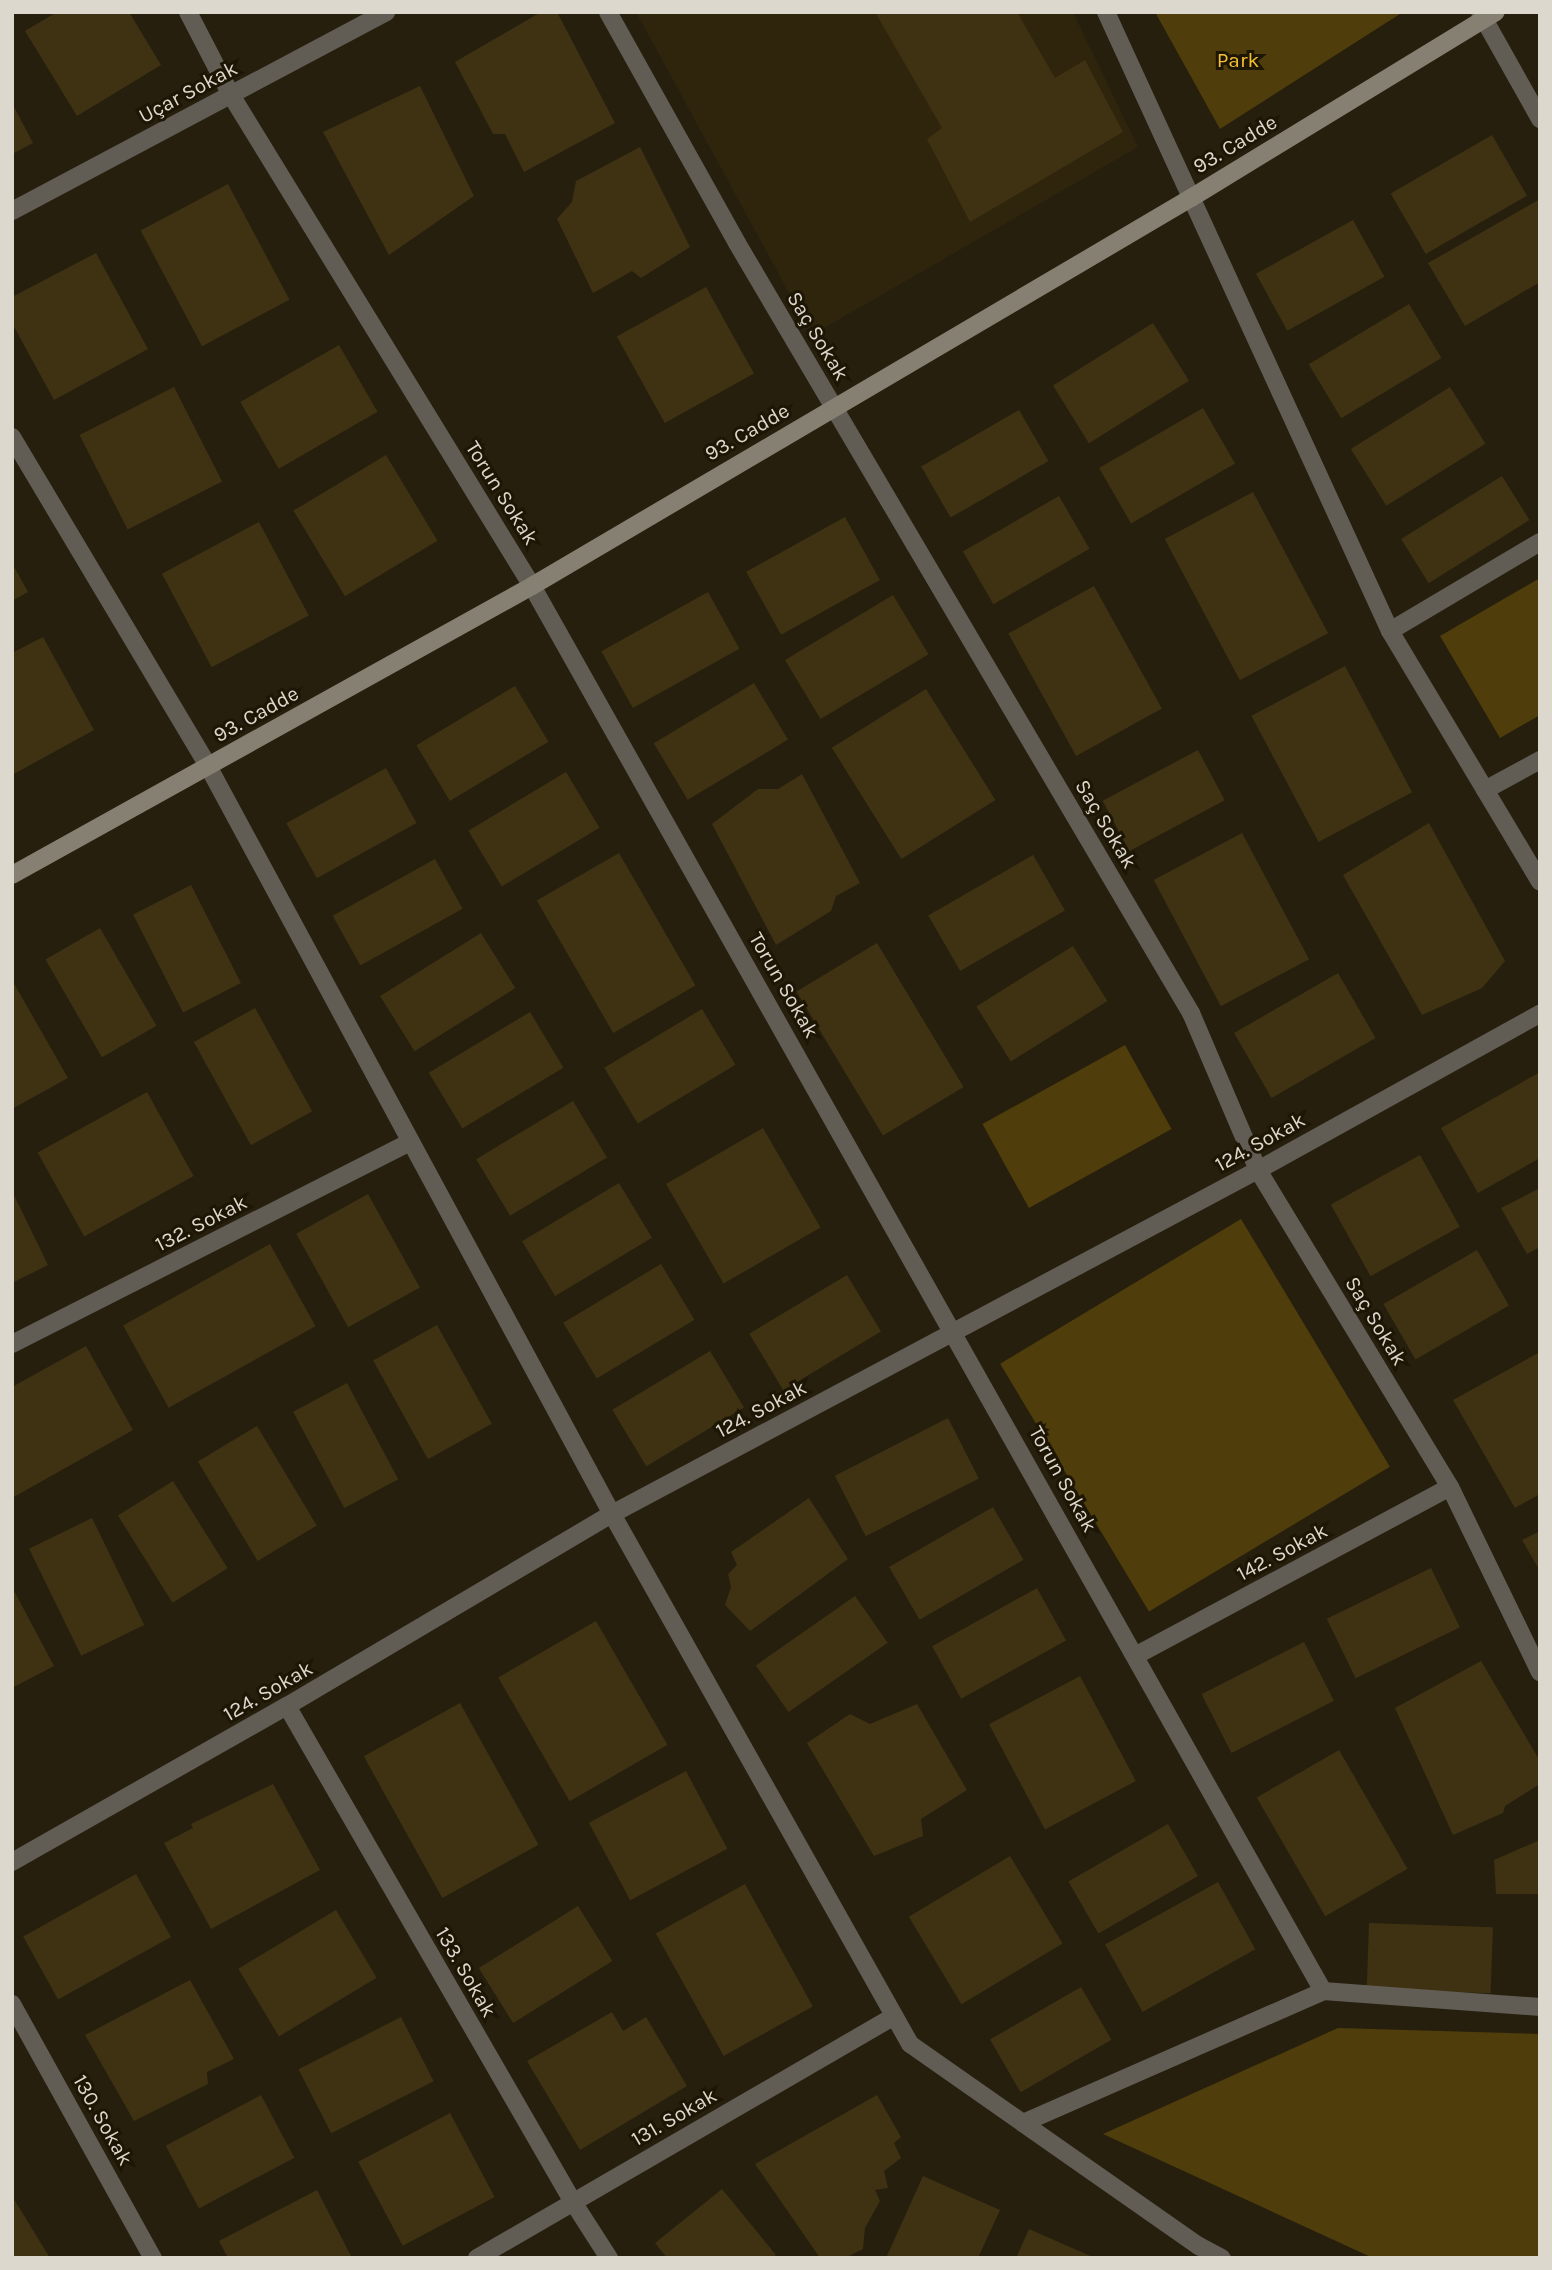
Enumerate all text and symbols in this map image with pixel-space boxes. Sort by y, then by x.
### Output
park label: Park [1217,47,1259,73]
street label: Uçar Sokak [134,56,242,128]
street label: 93. Cadde [1188,109,1282,179]
street label: Saç Sokak [782,287,854,385]
street label: 93. Cadde [700,398,794,466]
street label: Torun Sokak [460,436,544,550]
street label: 93. Cadde [209,680,303,748]
street label: Saç Sokak [1070,775,1142,873]
street label: Torun Sokak [744,928,824,1042]
street label: 124. Sokak [1211,1107,1309,1177]
street label: 132. Sokak [151,1189,251,1257]
street label: Saç Sokak [1340,1272,1412,1370]
street label: 124. Sokak [711,1375,811,1443]
street label: Torun Sokak [1023,1421,1103,1537]
street label: 142. Sokak [1232,1518,1332,1586]
street label: 124. Sokak [219,1655,317,1727]
street label: 133. Sokak [430,1922,502,2022]
street label: 130. Sokak [68,2070,138,2170]
street label: 131. Sokak [627,2082,721,2152]

